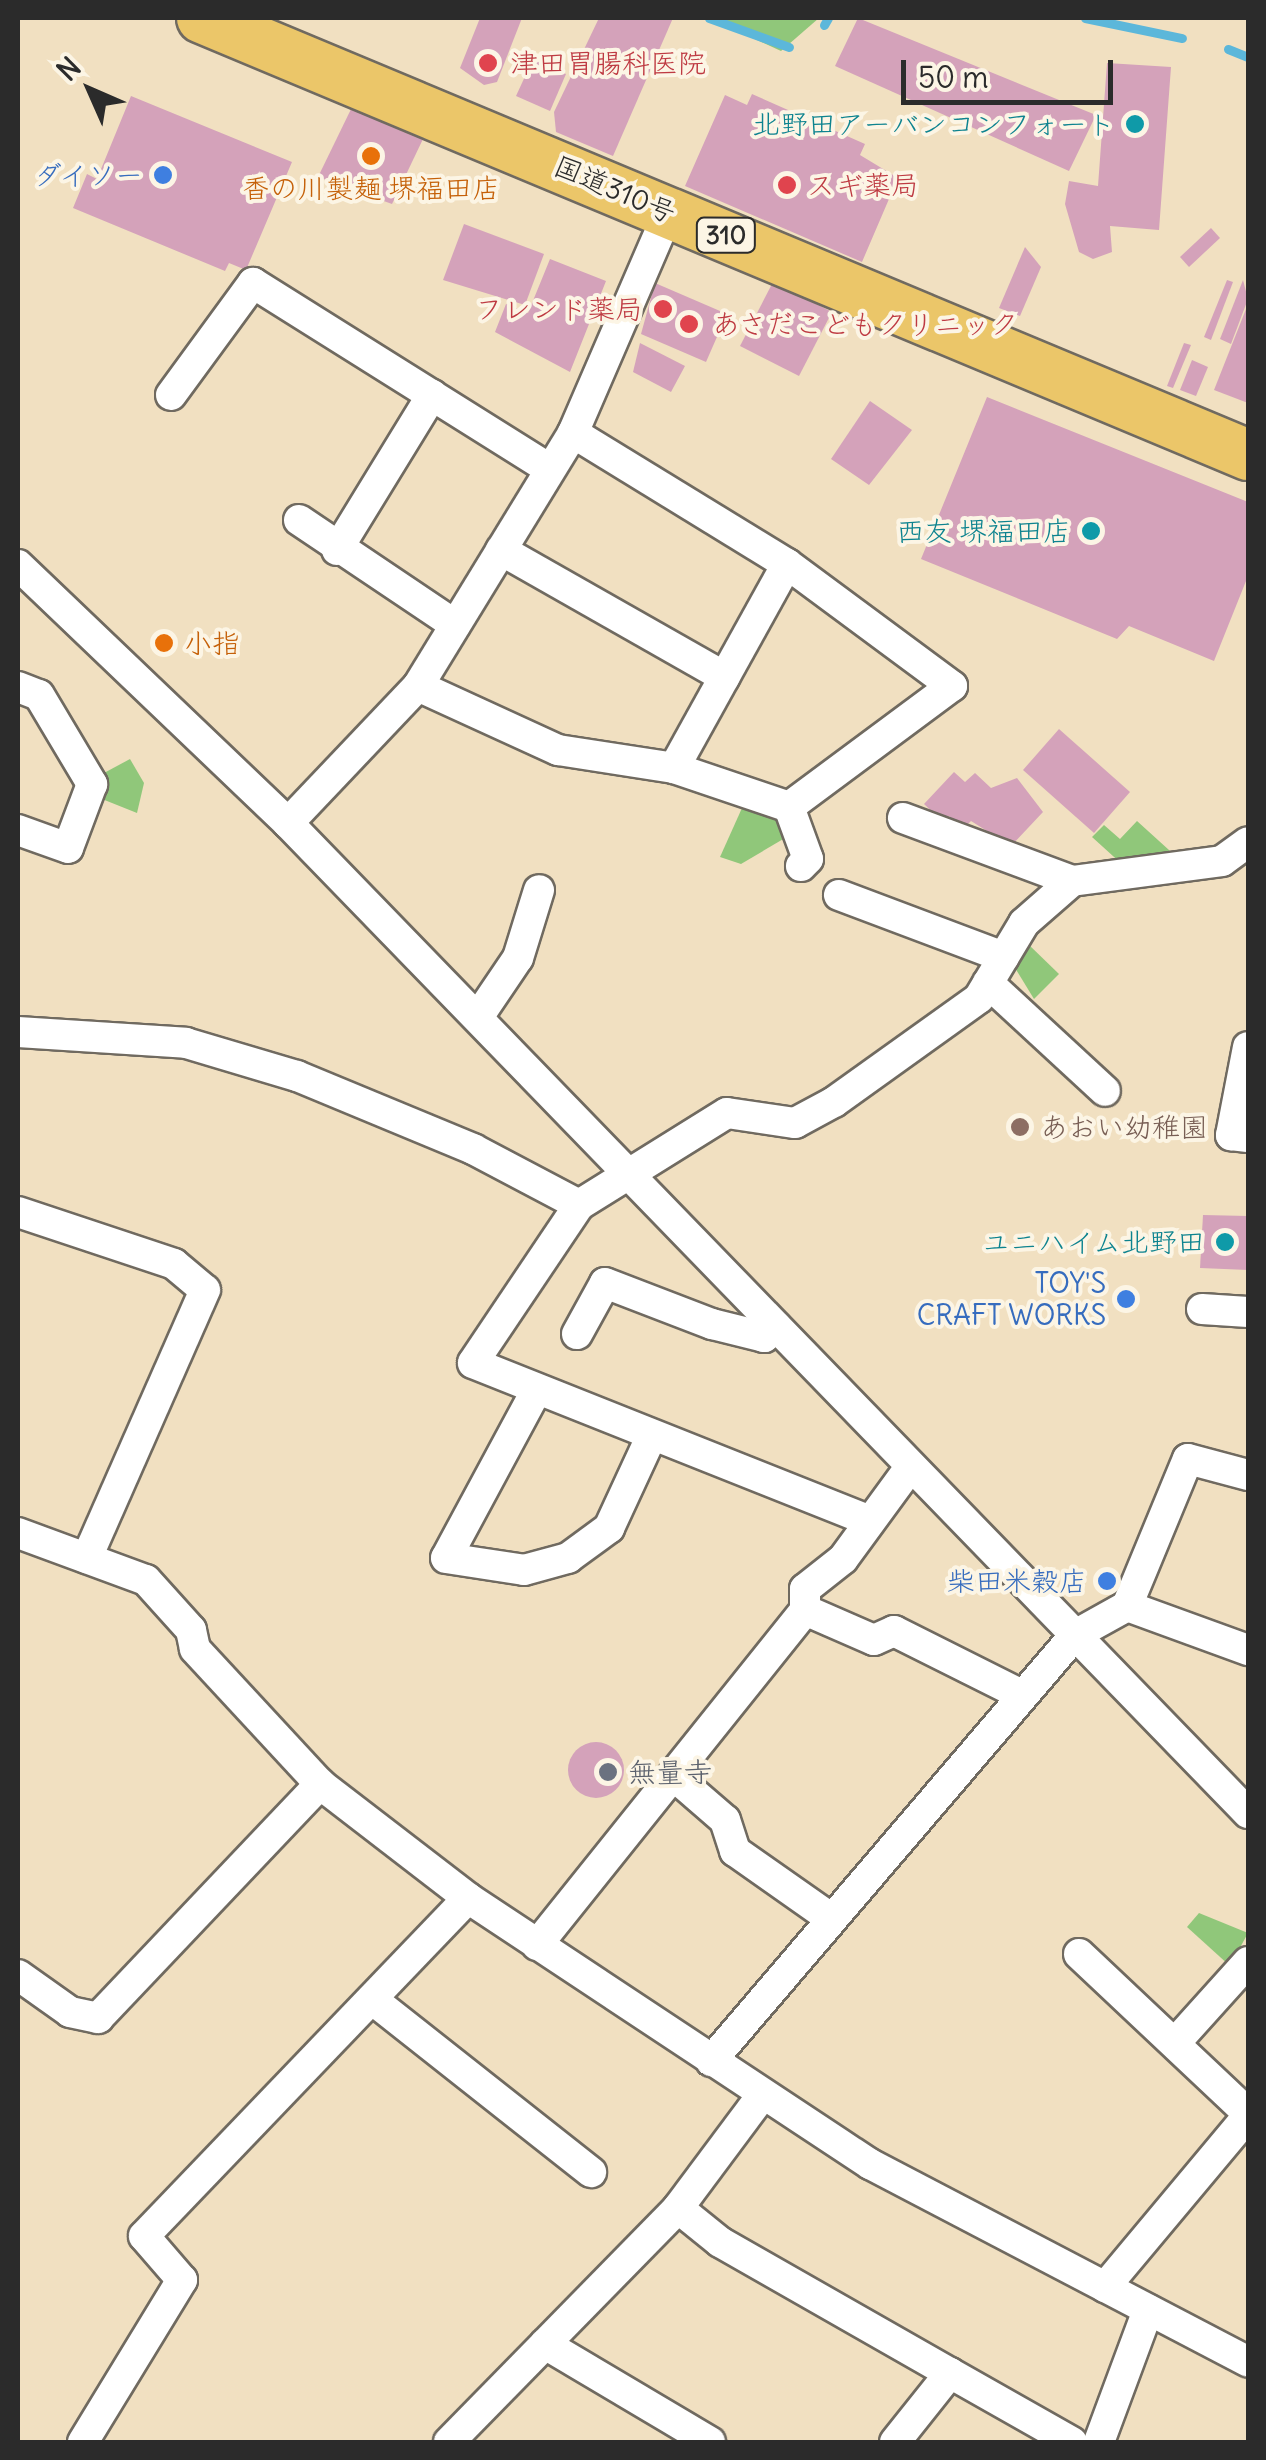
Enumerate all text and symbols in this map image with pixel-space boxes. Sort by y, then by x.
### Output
north arrow [40,40,140,140]
scale bar [906,40,1118,102]
place label: 津田胃腸科医院 [510,46,706,80]
text: N [49,49,88,88]
marker: 津田胃腸科医院 [475,50,501,76]
text: 50 m [918,58,988,96]
place label: 北野田アーバンコンフォート [752,107,1115,141]
marker: 北野田アーバンコンフォート [1124,113,1146,135]
marker: 香の川製麺 堺福田店 [360,145,382,167]
street label: 国道310号 [549,148,681,230]
place label: ダイソー [31,158,143,192]
marker: ダイソー [152,164,174,186]
place label: スギ薬局 [807,168,919,202]
place label: 香の川製麺 堺福田店 [242,171,500,205]
marker: スギ薬局 [776,174,798,196]
road number: 310 [694,215,758,255]
place label: フレンド薬局 [475,292,643,326]
marker: フレンド薬局 [652,298,674,320]
place label: あさだこどもクリニック [712,307,1020,341]
marker: あさだこどもクリニック [676,311,702,337]
place label: 西友 堺福田店 [896,514,1071,548]
marker: 西友 堺福田店 [1080,520,1102,542]
place label: 小指 [184,626,240,660]
marker: 小指 [153,632,175,654]
place label: あおい幼稚園 [1040,1110,1208,1144]
marker: あおい幼稚園 [1009,1116,1031,1138]
place label: ユニハイム北野田 [981,1225,1205,1259]
marker: ユニハイム北野田 [1214,1231,1236,1253]
place label: TOY'S CRAFT WORKS [917,1266,1106,1332]
marker: TOY'S CRAFT WORKS [1115,1288,1137,1310]
place label: 柴田米穀店 [947,1564,1087,1598]
marker: 柴田米穀店 [1096,1570,1118,1592]
place label: 無量寺 [628,1755,712,1789]
marker: 無量寺 [597,1761,619,1783]

